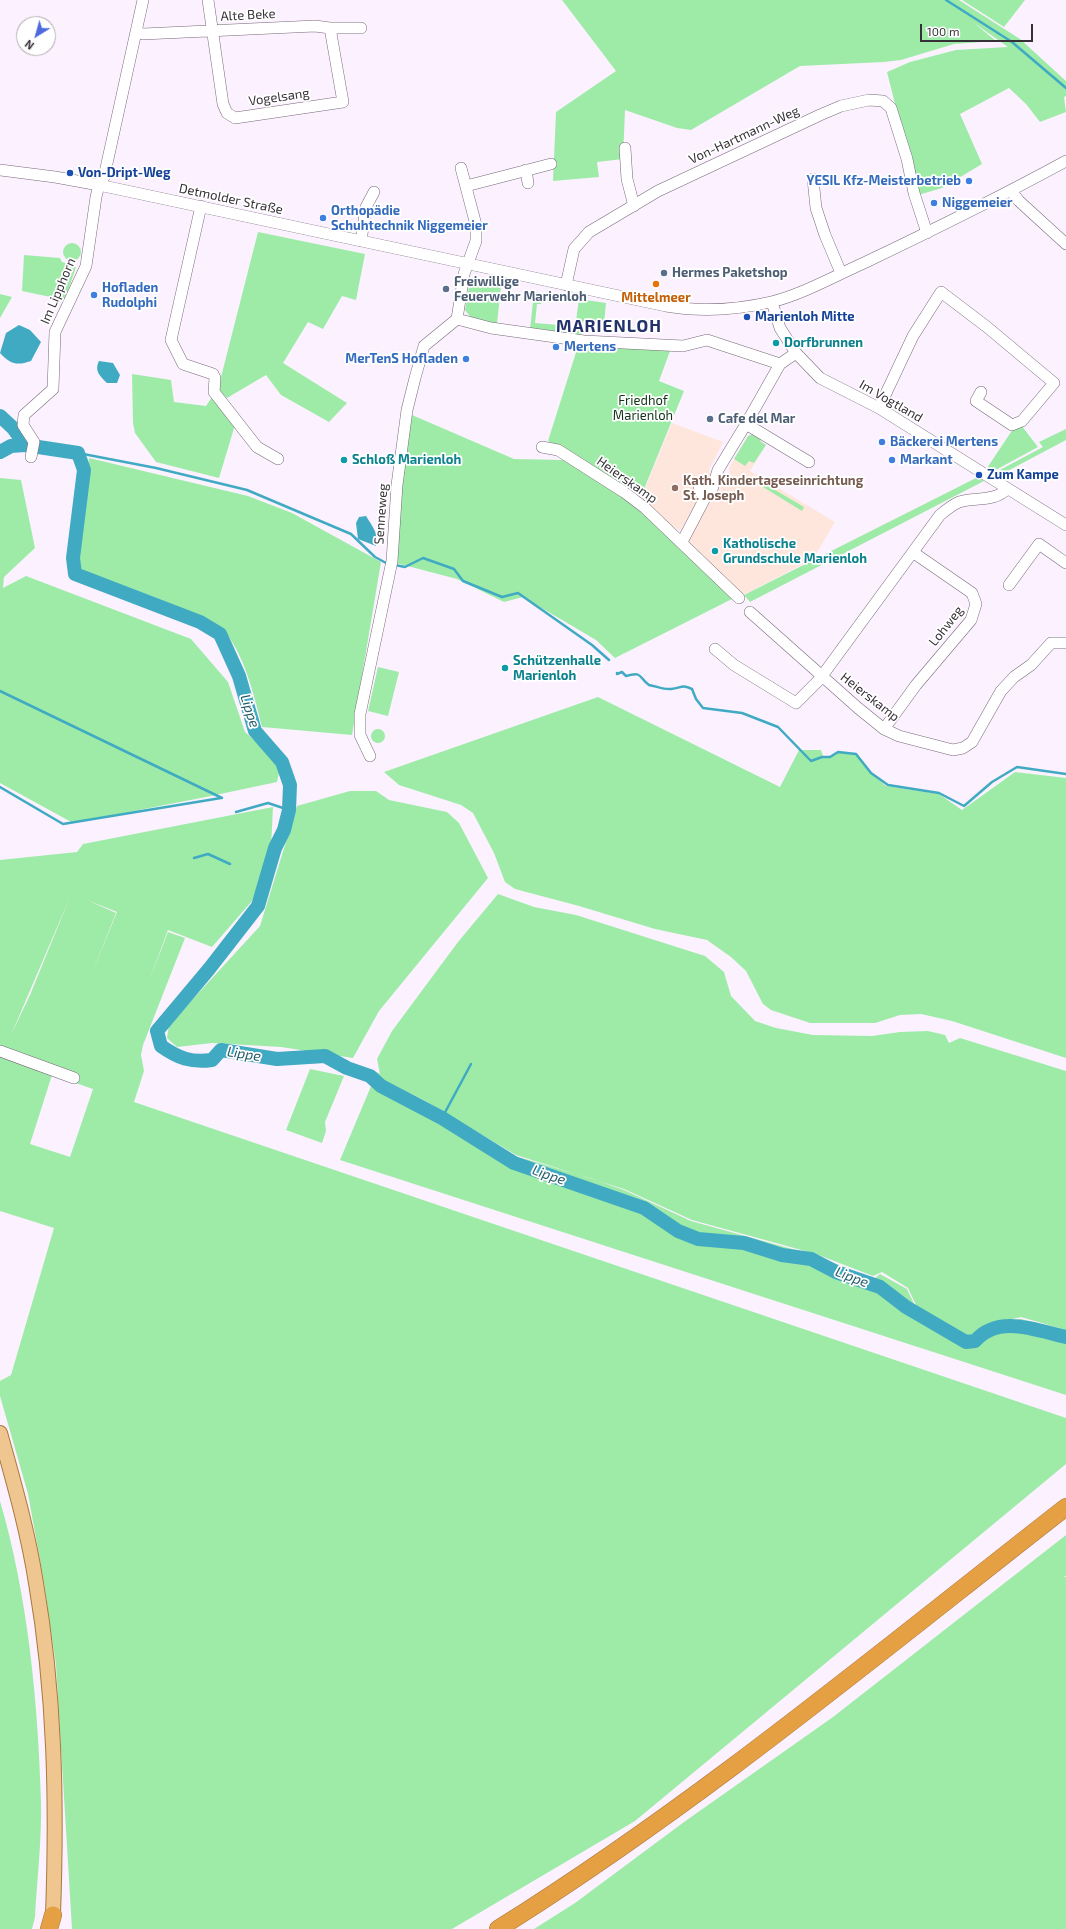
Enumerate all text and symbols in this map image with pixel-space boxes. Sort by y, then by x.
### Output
street label: Alte Beke [220,6,276,24]
north arrow [16,16,56,56]
scale bar [922,16,1035,42]
text: 100 m [927,24,959,38]
text: N [22,38,36,53]
street label: Vogelsang [248,85,310,109]
street label: Von-Hartmann-Weg [686,103,802,167]
place label: Von-Dript-Weg [78,165,170,181]
marker: Von-Dript-Weg [65,168,75,178]
place label: YESIL Kfz-Meisterbetrieb [807,173,961,189]
marker: YESIL Kfz-Meisterbetrieb [964,176,974,186]
street label: Detmolder Straße [178,180,284,218]
place label: Niggemeier [942,195,1013,211]
marker: Niggemeier [929,198,939,208]
place label: Orthopädie Schuhtechnik Niggemeier [331,203,488,234]
marker: Orthopädie Schuhtechnik Niggemeier [318,213,328,223]
street label: Im Lipphorn [37,256,79,326]
place label: Hermes Paketshop [672,265,788,281]
marker: Hermes Paketshop [659,268,669,278]
place label: Freiwillige Feuerwehr Marienloh [454,274,587,305]
marker: Mittelmeer [651,279,661,289]
place label: Hofladen Rudolphi [102,280,158,311]
marker: Freiwillige Feuerwehr Marienloh [441,284,451,294]
marker: Hofladen Rudolphi [89,290,99,300]
place label: Mittelmeer [621,290,691,306]
place label: Marienloh Mitte [755,309,855,325]
marker: Marienloh Mitte [742,312,752,322]
district label: MARIENLOH [556,316,662,336]
place label: Dorfbrunnen [784,335,863,351]
marker: Dorfbrunnen [771,338,781,348]
place label: Mertens [564,339,616,355]
marker: Mertens [551,342,561,352]
place label: MerTenS Hofladen [345,351,458,367]
marker: MerTenS Hofladen [461,354,471,364]
street label: Im Vogtland [856,377,926,425]
park label: Friedhof Marienloh [613,393,673,424]
place label: Cafe del Mar [718,411,795,427]
marker: Cafe del Mar [705,414,715,424]
place label: Bäckerei Mertens [890,434,998,450]
marker: Bäckerei Mertens [877,437,887,447]
place label: Schloß Marienloh [352,452,461,468]
place label: Markant [900,452,953,468]
street label: Heierskamp [594,453,660,507]
marker: Schloß Marienloh [339,455,349,465]
marker: Markant [887,455,897,465]
place label: Zum Kampe [987,467,1059,483]
marker: Zum Kampe [974,470,984,480]
place label: Kath. Kindertageseinrichtung St. Joseph [683,473,863,504]
street label: Senneweg [371,483,391,545]
marker: Kath. Kindertageseinrichtung St. Joseph [670,483,680,493]
place label: Katholische Grundschule Marienloh [723,536,867,567]
marker: Katholische Grundschule Marienloh [710,546,720,556]
street label: Lohweg [926,603,966,649]
place label: Schützenhalle Marienloh [513,653,601,684]
marker: Schützenhalle Marienloh [500,663,510,673]
street label: Heierskamp [837,669,903,725]
water label: Lippe [237,692,263,730]
water label: Lippe [226,1043,262,1065]
water label: Lippe [530,1161,568,1189]
water label: Lippe [833,1263,871,1291]

